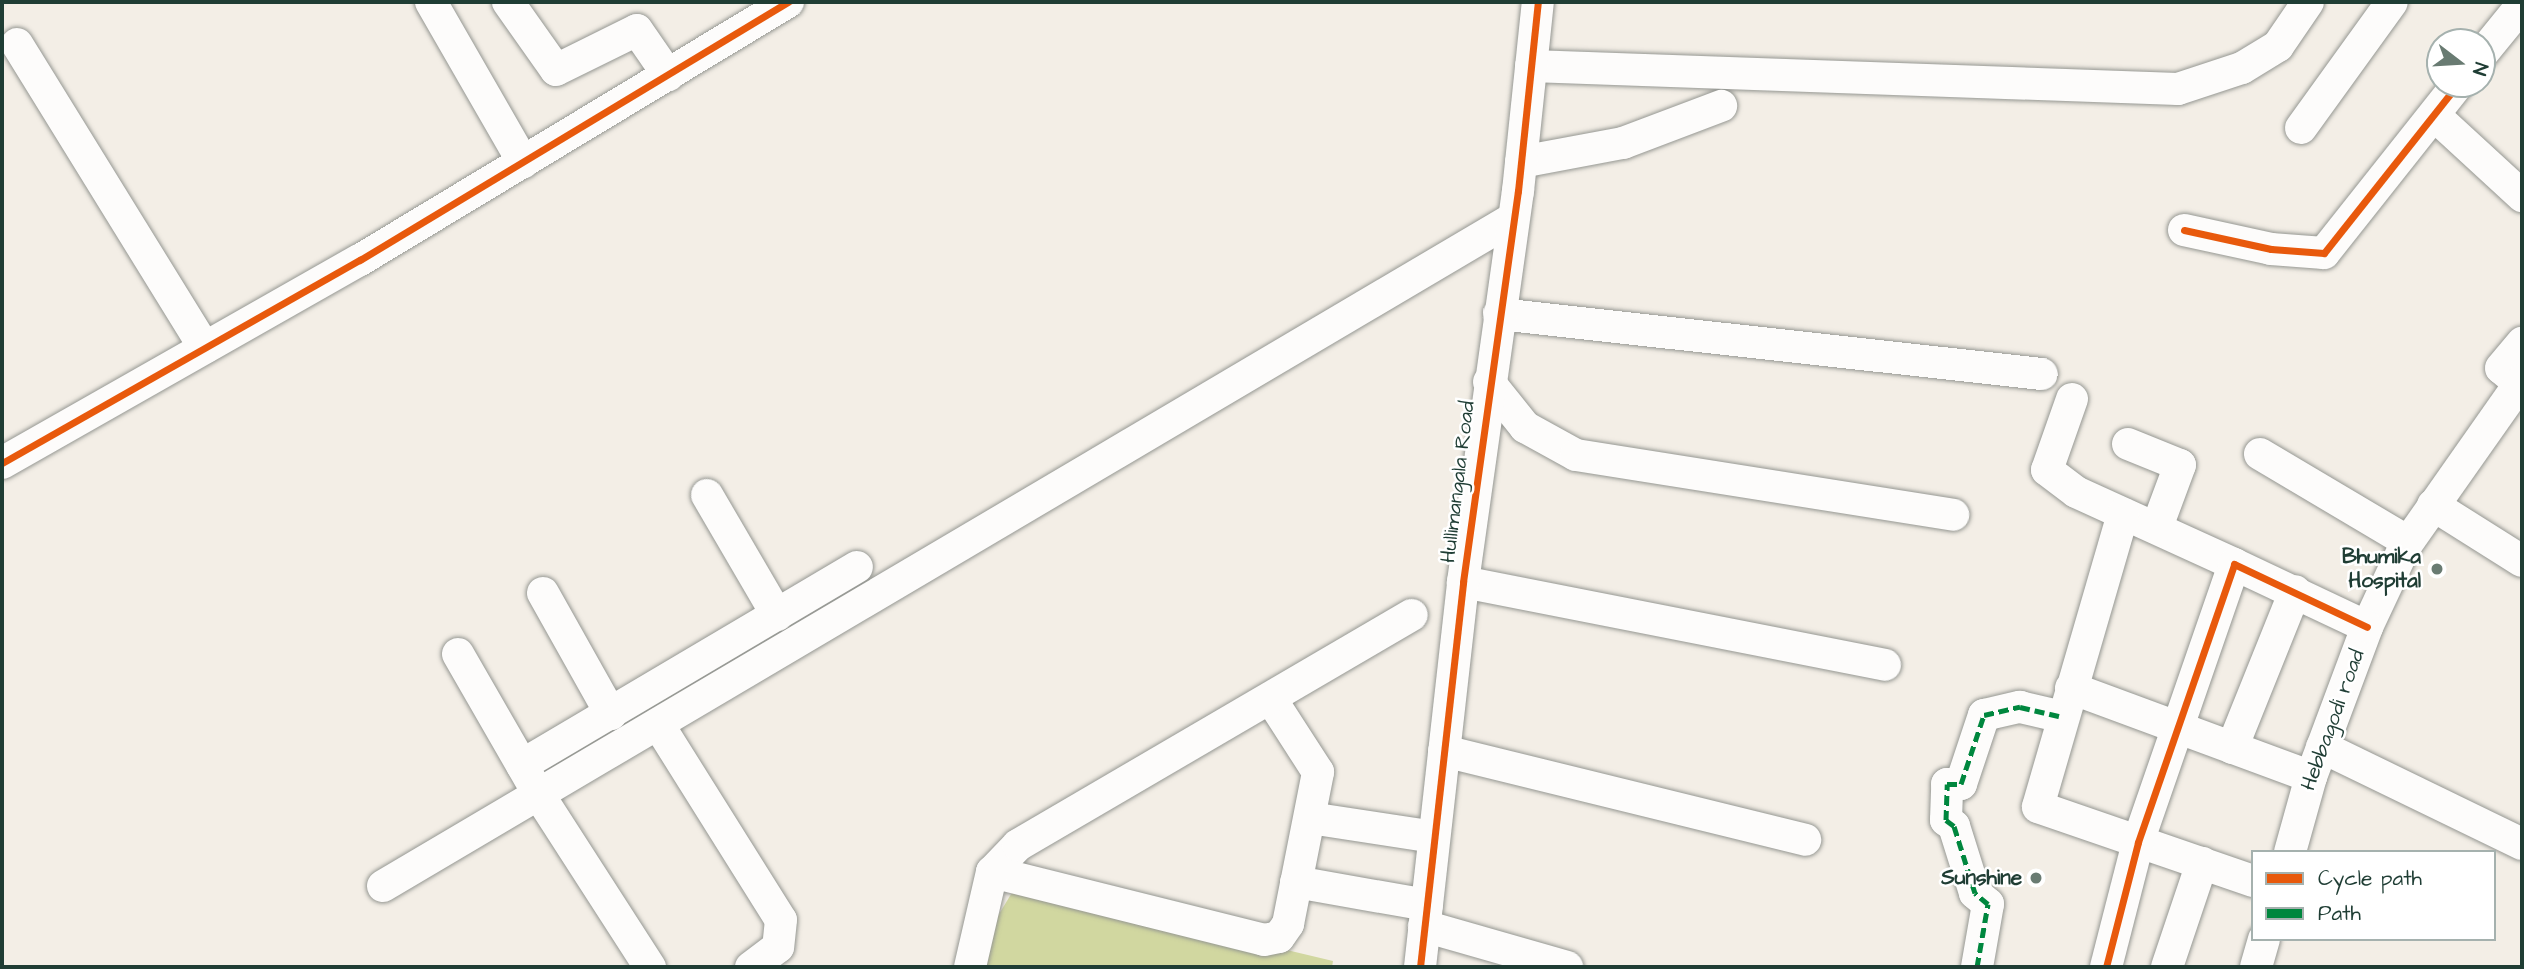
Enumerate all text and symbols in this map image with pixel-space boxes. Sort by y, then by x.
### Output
north arrow [2426,28,2496,98]
text: N [2465,59,2494,78]
street label: Hullimangala Road [1436,400,1480,564]
place label: Bhumika Hospital [2342,544,2421,594]
marker: Bhumika Hospital [2427,559,2447,579]
street label: Hebbagodi road [2296,646,2370,794]
legend [2251,850,2496,941]
text: Cycle path [2318,864,2422,893]
place label: Sunshine [1941,865,2022,891]
marker: Sunshine [2028,870,2044,886]
text: Path [2318,899,2361,928]

